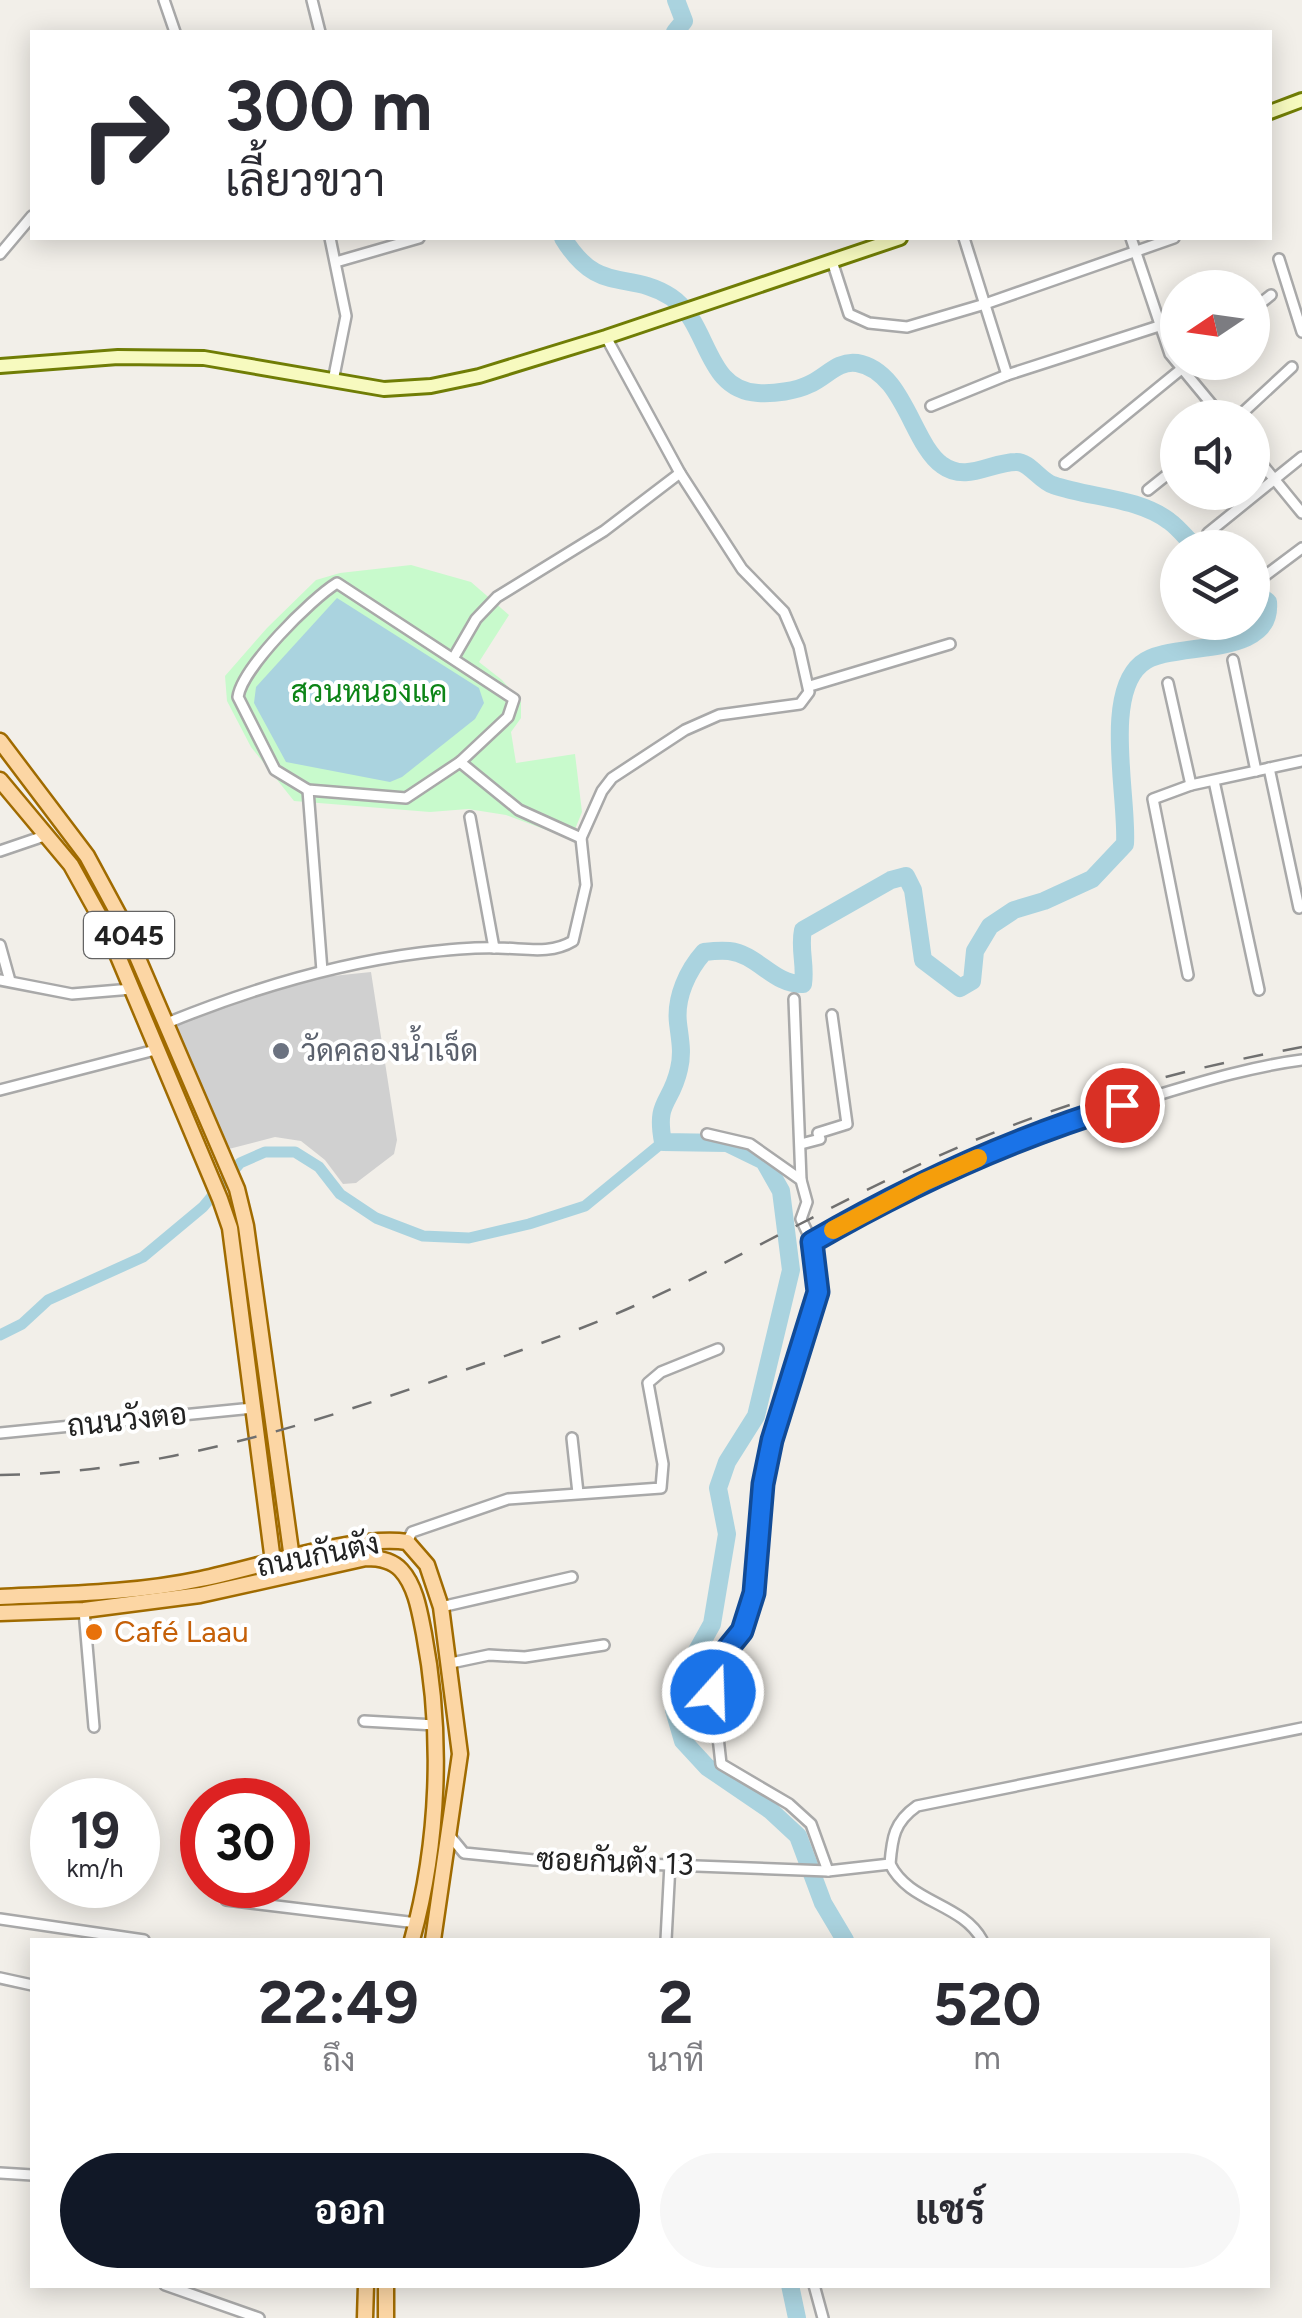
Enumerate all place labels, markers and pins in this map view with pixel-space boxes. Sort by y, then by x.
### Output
place label: วัดคลองน้ำเจ็ด [301,1024,478,1069]
marker: วัดคลองน้ำเจ็ด [270,1040,292,1062]
pin [1080,1063,1165,1148]
place label: Café Laau [114,1613,249,1650]
marker: Café Laau [83,1621,105,1643]

